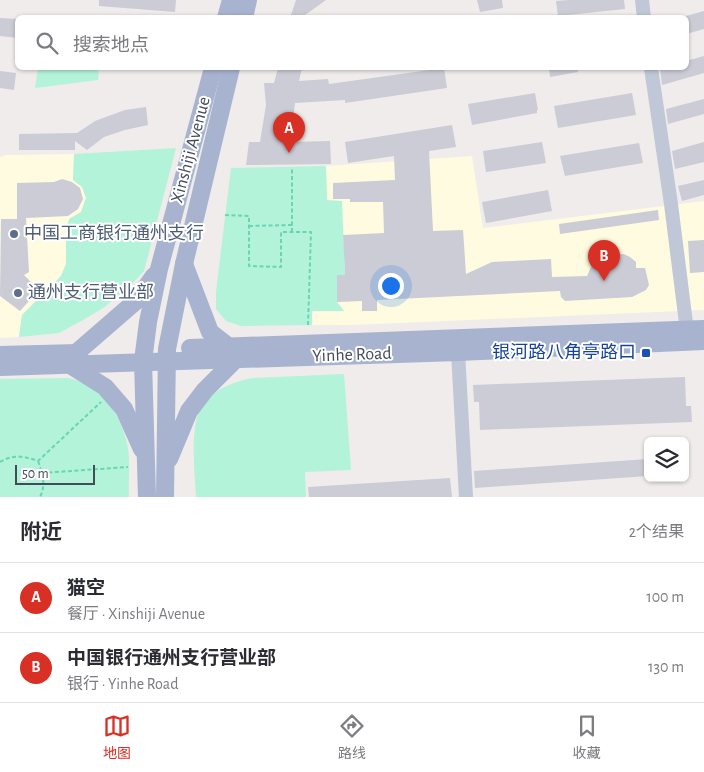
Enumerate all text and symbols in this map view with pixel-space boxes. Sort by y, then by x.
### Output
search box [15,15,689,70]
icon: search [33,29,61,57]
text: 搜索地点 [73,36,149,55]
street label: Xinshiji Avenue [168,95,214,205]
pin: A [273,112,305,153]
place label: 中国工商银行通州支行 [24,223,204,243]
marker: 中国工商银行通州支行 [8,228,20,240]
pin: B [588,240,620,281]
your location [378,273,404,299]
place label: 通州支行营业部 [28,282,154,302]
marker: 通州支行营业部 [12,287,24,299]
place label: 银河路八角亭路口 [492,342,636,362]
street label: Yinhe Road [312,345,392,365]
marker: 银河路八角亭路口 [640,347,652,359]
map controls [644,437,689,482]
button: layers [644,437,689,482]
scale bar [15,462,95,485]
text: 50 m [22,467,49,481]
text: 附近 [20,522,62,543]
text: 2个结果 [629,524,684,540]
text: 猫空 [67,579,105,598]
text: A [31,589,41,605]
text: 100 m [646,589,684,605]
text: 餐厅 · Xinshiji Avenue [67,606,205,622]
text: 中国银行通州支行营业部 [67,649,276,668]
text: B [31,659,41,675]
text: 130 m [648,659,684,675]
text: 银行 · Yinhe Road [67,676,179,692]
tab: 地图 [103,712,131,763]
tab: 路线 [338,712,366,763]
tab: 收藏 [573,712,601,763]

